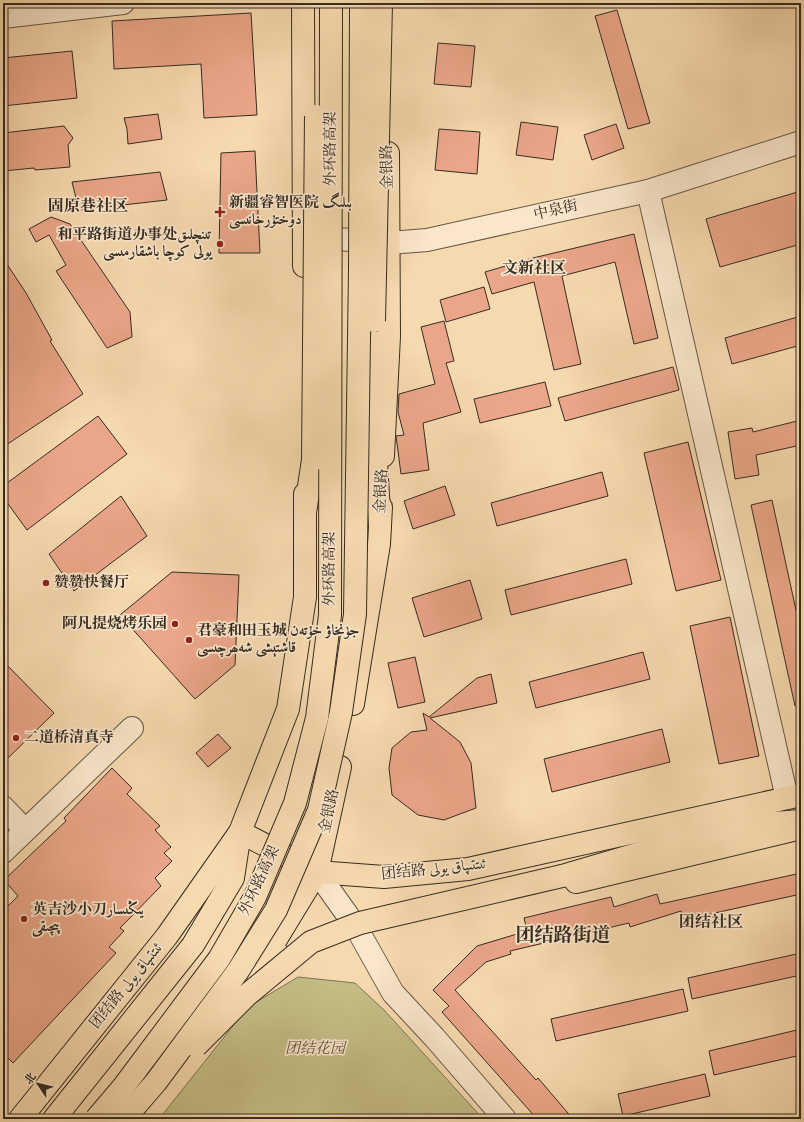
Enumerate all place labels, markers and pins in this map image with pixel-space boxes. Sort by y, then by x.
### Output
place label: 新疆睿智医院 بىلىگ دوختۇرخانىسى [229,192,352,231]
marker: 新疆睿智医院 بىلىگ دوختۇرخانىسى [214,206,226,218]
place label: 和平路街道办事处تىنچلىق يولى كوچا باشقارمىسى [57,225,213,263]
marker: 和平路街道办事处تىنچلىق يولى كوچا باشقارمىسى [215,239,225,249]
place label: 赞赞快餐厅 [54,573,129,594]
marker: 赞赞快餐厅 [41,578,51,588]
place label: 阿凡提烧烤乐园 [62,614,167,635]
marker: 阿凡提烧烤乐园 [170,619,180,629]
place label: 君豪和田玉城 جۈنخاۋ خۇتەن قاشتېشى شەھرچىسى [197,621,360,659]
marker: 君豪和田玉城 جۈنخاۋ خۇتەن قاشتېشى شەھرچىسى [184,635,194,645]
place label: 二道桥清真寺 [24,728,114,749]
marker: 二道桥清真寺 [11,733,21,743]
place label: 英吉沙小刀يىڭىسار پىچىقى [31,900,144,938]
marker: 英吉沙小刀يىڭىسار پىچىقى [19,914,29,924]

